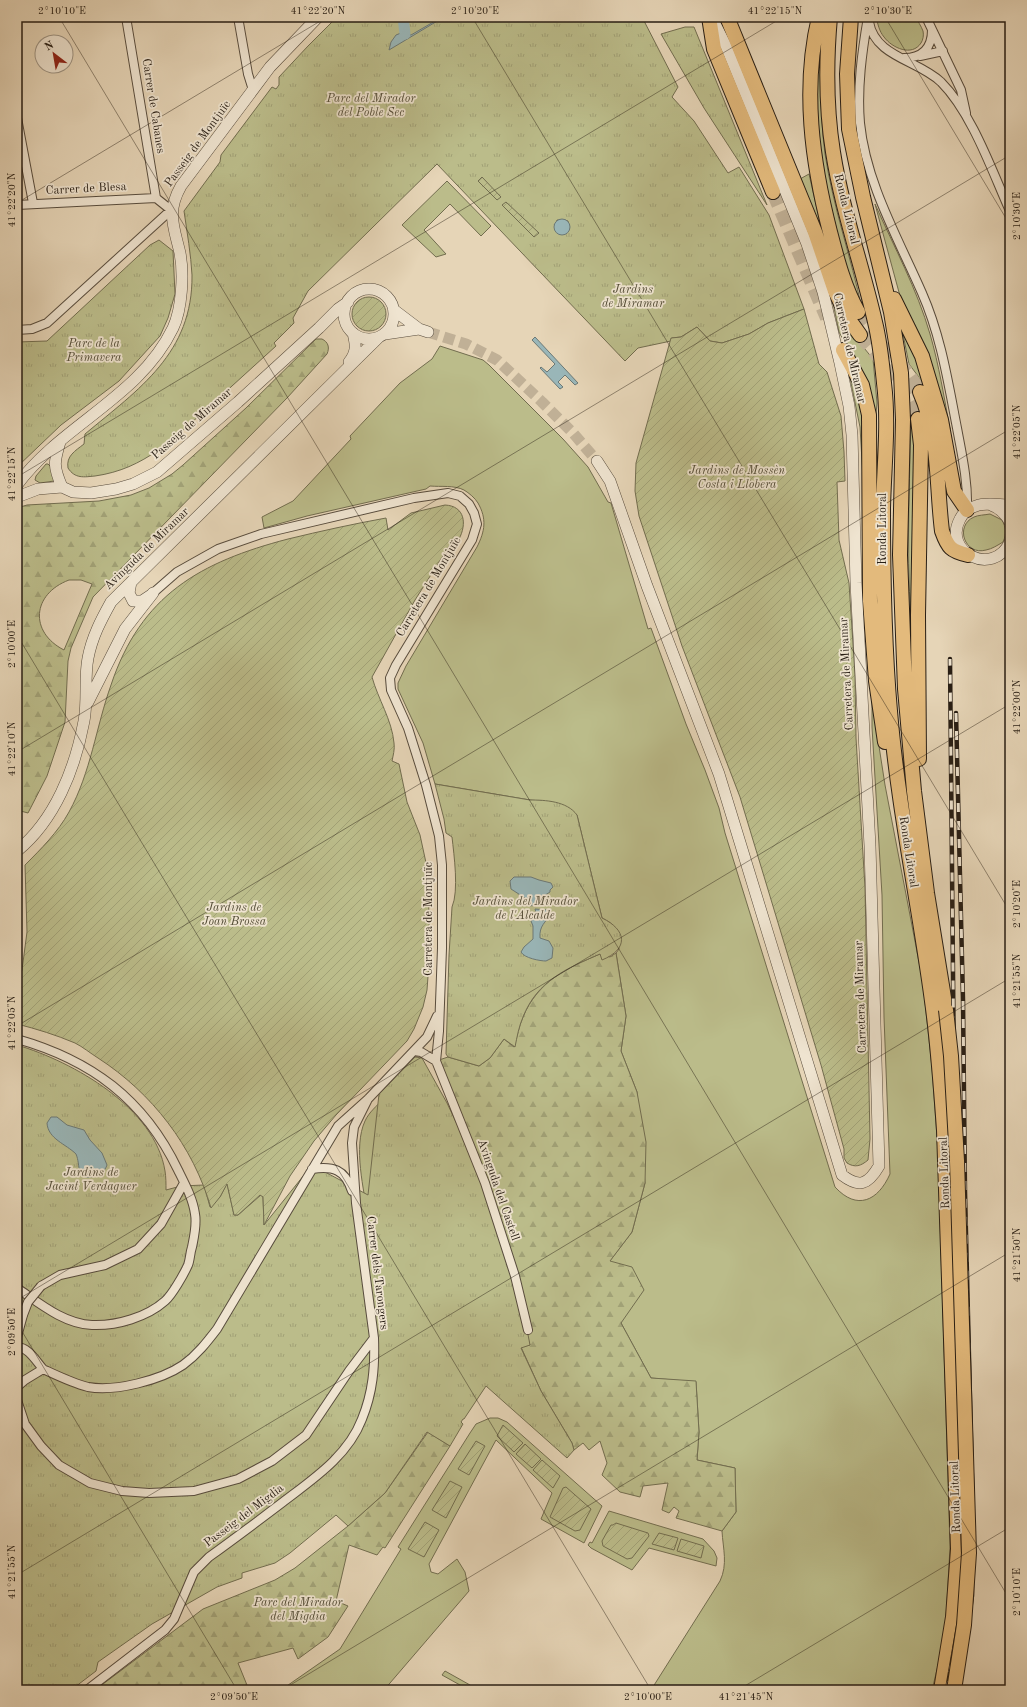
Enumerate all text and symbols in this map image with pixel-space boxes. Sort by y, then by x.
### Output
text: 2°10'10"E [38,6,86,16]
text: 41°22'20"N [291,6,346,16]
text: 2°10'20"E [451,6,499,16]
text: 41°22'15"N [748,6,803,16]
text: 2°10'30"E [864,6,912,16]
north arrow [34,34,74,74]
text: N [43,40,57,54]
street label: Carrer de Cabanes [140,58,166,154]
park label: Parc del Mirador del Poble Sec [326,93,416,119]
street label: Passeig de Montjuïc [163,99,233,189]
text: 41°22'20"N [7,172,17,227]
street label: Ronda Litoral [831,173,861,245]
street label: Carrer de Blesa [45,181,127,197]
text: 2°10'30"E [1012,192,1022,240]
park label: Jardins de Miramar [602,284,665,310]
street label: Carretera de Miramar [830,292,868,404]
park label: Parc de la Primavera [65,338,122,364]
street label: Passeig de Miramar [149,386,235,462]
text: 41°22'05"N [1012,404,1022,459]
text: 41°22'15"N [7,446,17,501]
park label: Jardins de Mossèn Costa i Llobera [689,465,785,491]
street label: Ronda Litoral [877,493,889,565]
street label: Avinguda de Miramar [102,506,192,592]
street label: Carretera de Montjuïc [395,535,463,639]
street label: Carretera de Miramar [838,617,856,731]
text: 2°10'00"E [7,620,17,668]
text: 41°22'00"N [1012,679,1022,734]
text: 41°22'10"N [7,721,17,776]
street label: Ronda Litoral [896,815,920,889]
street label: Carretera de Montjuïc [423,862,435,976]
text: 2°10'20"E [1012,880,1022,928]
park label: Jardins del Mirador de l'Alcalde [472,896,578,922]
park label: Jardins de Joan Brossa [202,902,267,928]
street label: Carretera de Miramar [853,940,869,1054]
text: 41°21'55"N [1012,953,1022,1008]
text: 41°22'05"N [7,995,17,1050]
street label: Ronda Litoral [938,1137,952,1209]
street label: Avinguda del Castell [475,1138,521,1242]
park label: Jardins de Jacint Verdaguer [46,1167,137,1193]
street label: Carrer dels Tarongers [364,1215,390,1331]
text: 41°21'50"N [1012,1227,1022,1282]
text: 2°09'50"E [7,1308,17,1356]
street label: Ronda Litoral [949,1461,963,1533]
street label: Passeig del Migdia [202,1482,286,1550]
text: 41°21'55"N [7,1544,17,1599]
text: 2°10'10"E [1012,1568,1022,1616]
park label: Parc del Mirador del Migdia [253,1597,343,1623]
text: 2°09'50"E [210,1692,258,1702]
text: 2°10'00"E [624,1692,672,1702]
text: 41°21'45"N [719,1692,774,1702]

